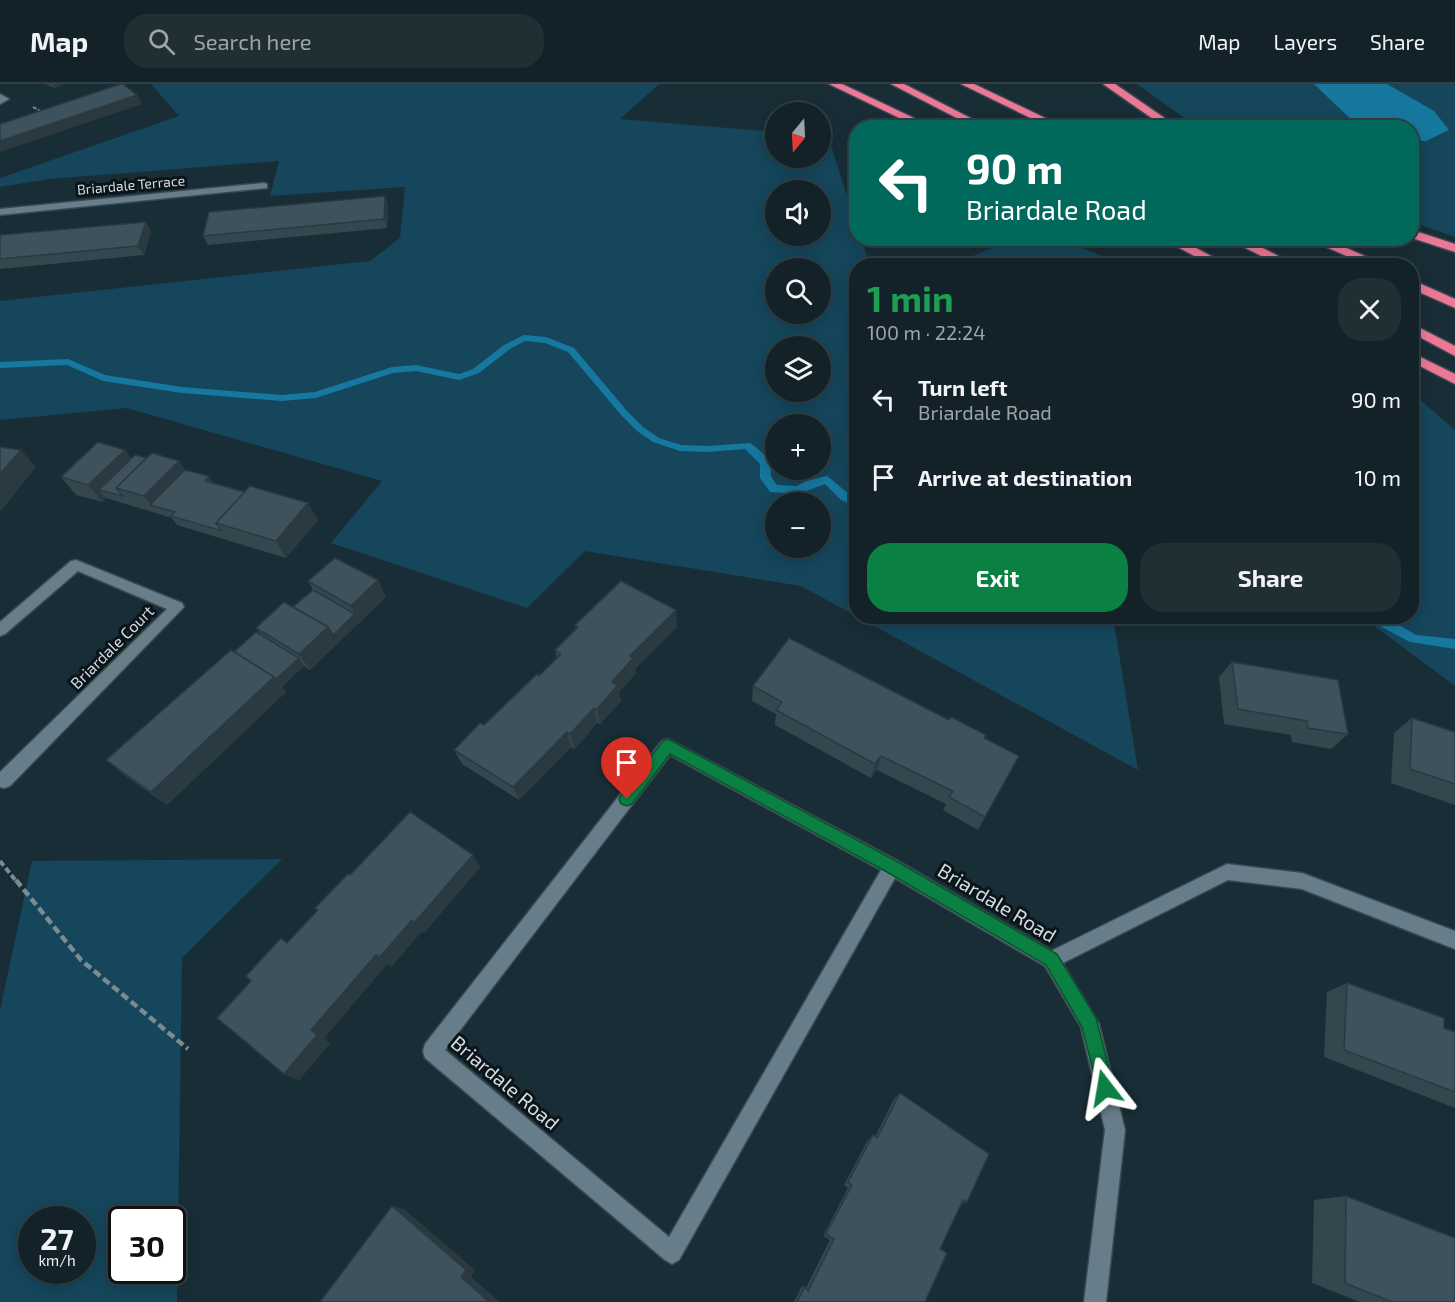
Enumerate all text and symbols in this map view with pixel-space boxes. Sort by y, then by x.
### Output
search box [124,14,544,68]
text: Map [30,24,88,58]
icon: search [145,25,178,58]
text: Search here [193,28,312,54]
text: Map [1198,29,1240,54]
text: Layers [1273,29,1337,54]
text: Share [1370,29,1425,54]
north arrow [765,102,831,168]
map controls [765,102,831,558]
text: 90 m [966,142,1063,192]
icon: left [867,144,945,222]
street label: Briardale Terrace [76,171,186,198]
button: sound [765,180,831,246]
text: Briardale Road [966,193,1147,225]
button: search [765,258,831,324]
text: 1 min [867,276,954,319]
button: close [1338,278,1401,341]
text: 100 m · 22:24 [867,320,985,344]
button: layers [765,336,831,402]
text: Turn left [918,374,1007,400]
icon: left [867,383,900,416]
text: 90 m [1351,386,1401,412]
text: Briardale Road [918,400,1052,424]
button: + [765,414,831,480]
icon: arrive [867,461,900,494]
text: Arrive at destination [918,464,1132,490]
text: 10 m [1355,464,1401,490]
button: − [765,492,831,558]
button: Exit [867,543,1128,612]
button: Share [1140,543,1401,612]
street label: Briardale Court [66,601,157,692]
pin [601,737,652,799]
icon: arrive [610,746,643,779]
street label: Briardale Road [934,857,1061,947]
street label: Briardale Road [447,1030,565,1134]
position arrow [1073,1056,1137,1120]
speed limit sign: 30 [108,1206,186,1284]
text: 27 [40,1220,74,1256]
text: km/h [38,1251,76,1269]

